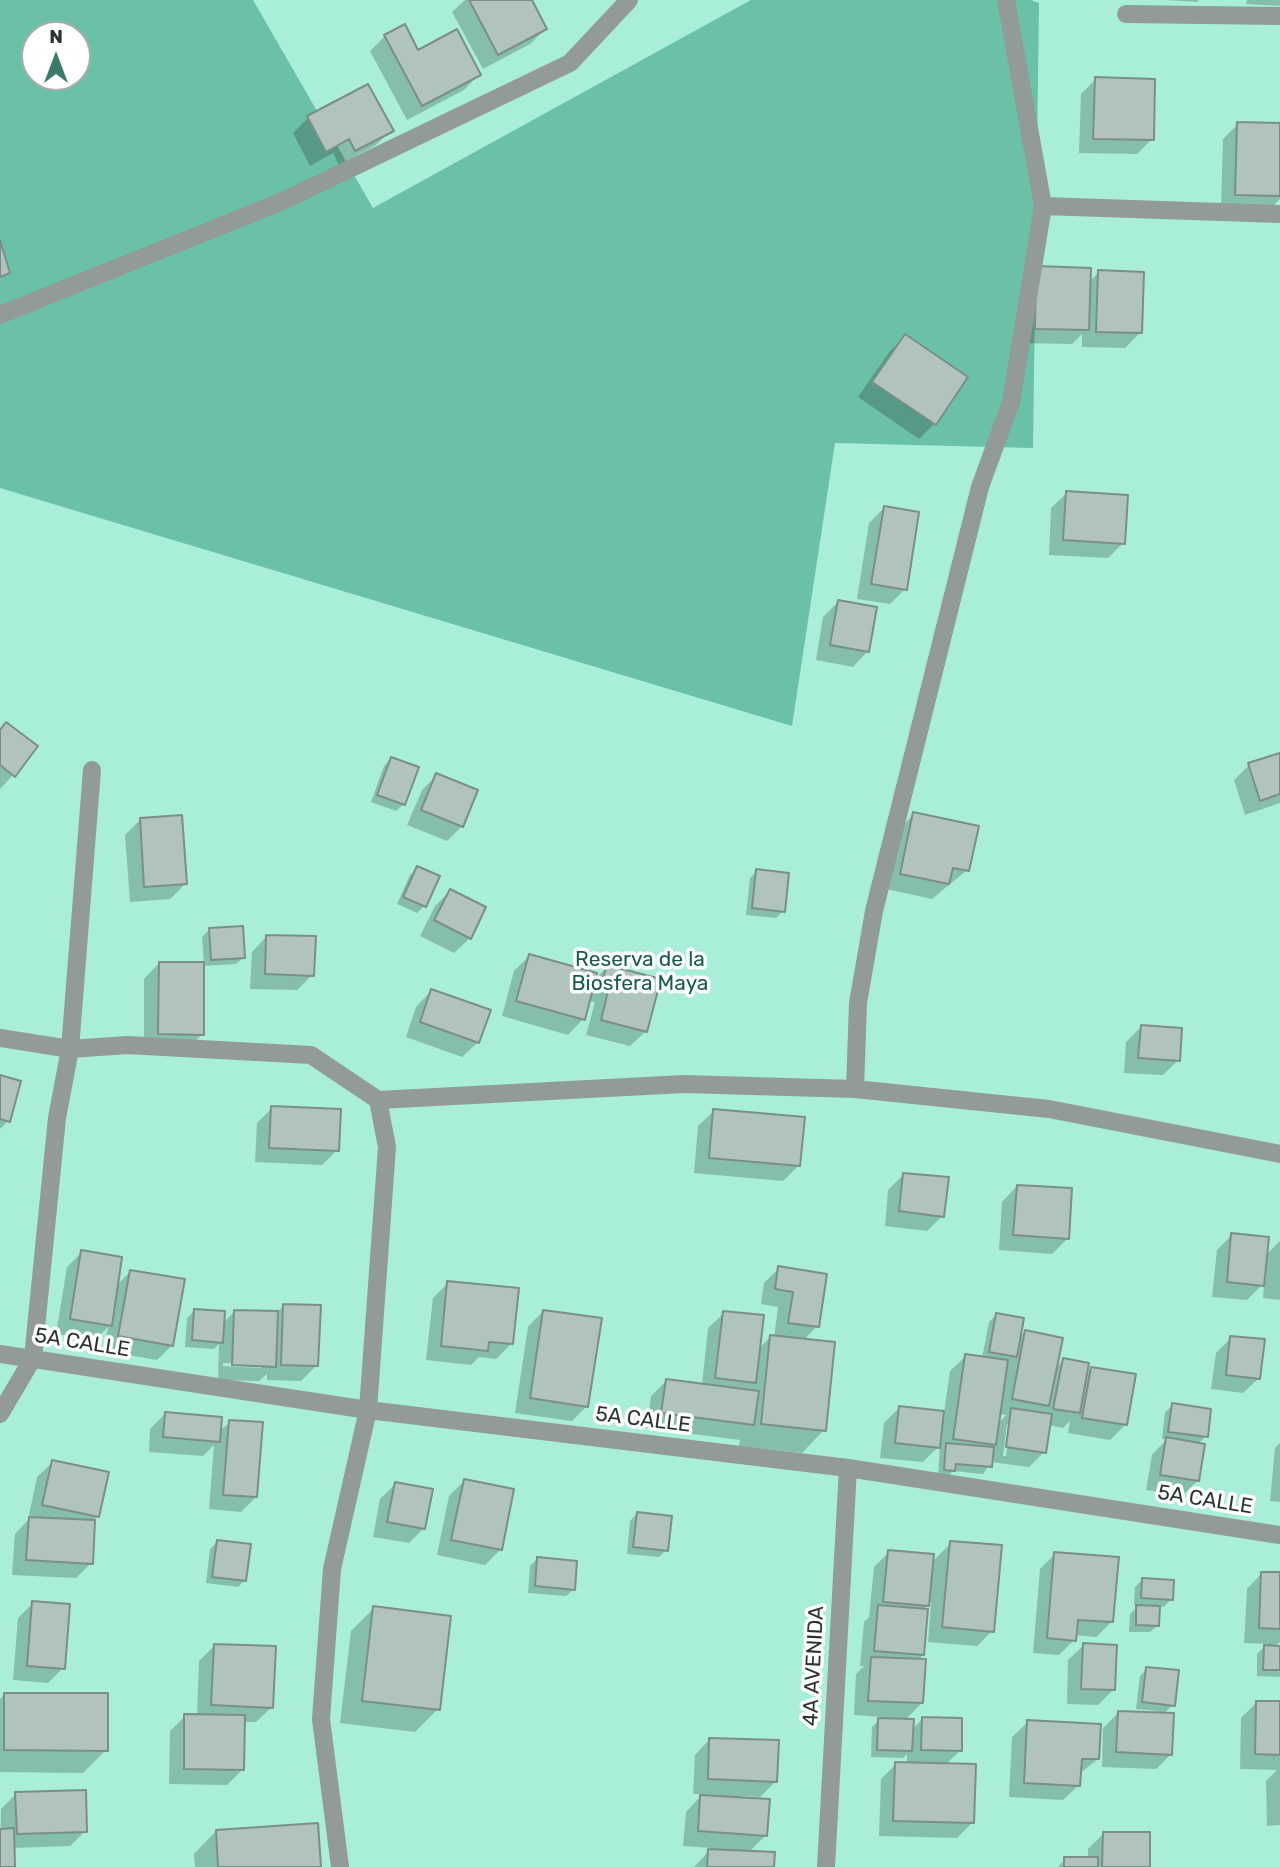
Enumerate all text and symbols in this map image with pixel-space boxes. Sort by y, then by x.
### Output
north arrow [21,21,91,91]
text: N [49,25,63,48]
park label: Reserva de la Biosfera Maya [572,947,708,997]
street label: 5A CALLE [33,1323,131,1363]
street label: 5A CALLE [594,1402,692,1438]
street label: 5A CALLE [1156,1480,1254,1520]
street label: 4A AVENIDA [798,1605,830,1727]

